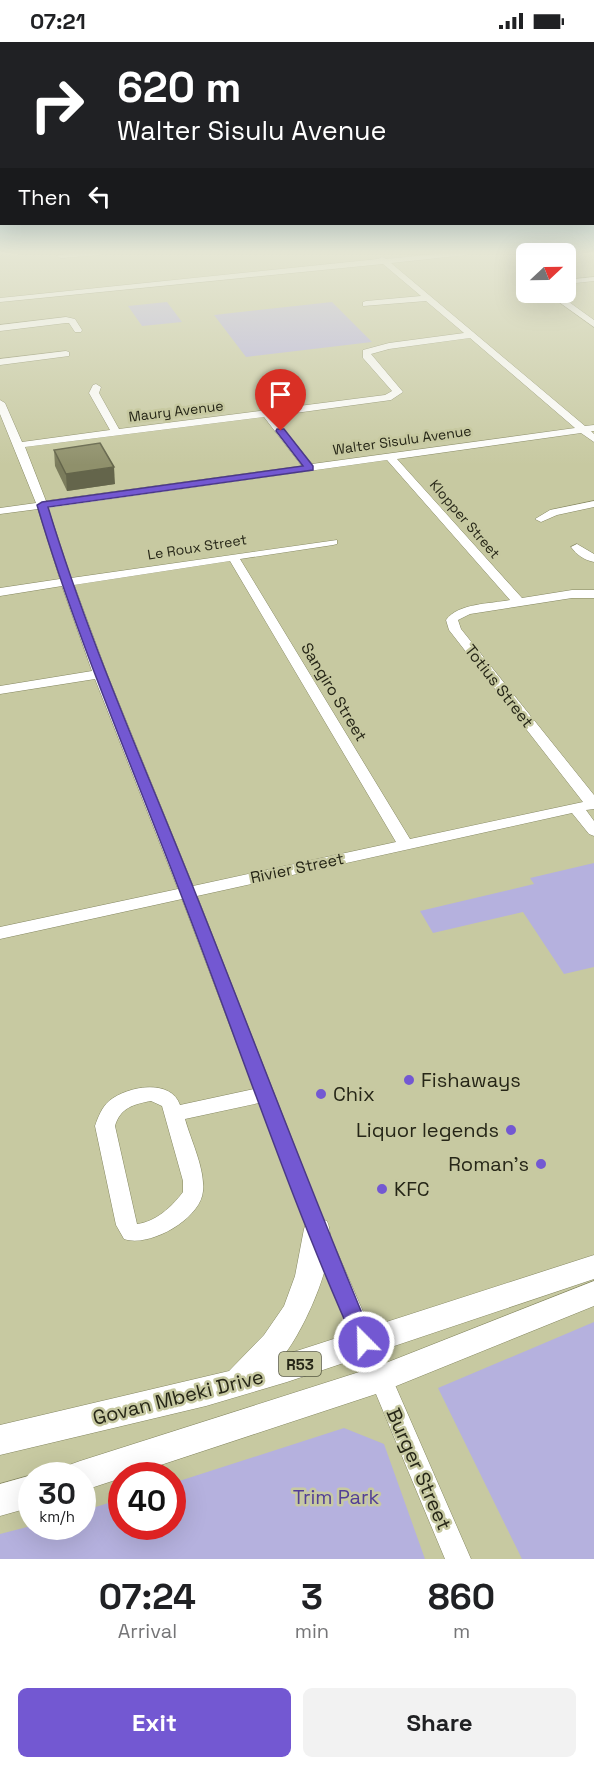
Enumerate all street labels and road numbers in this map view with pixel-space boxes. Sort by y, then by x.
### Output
street label: Maury Avenue [128,396,224,426]
street label: Walter Sisulu Avenue [332,421,472,459]
street label: Klopper Street [426,476,504,562]
street label: Le Roux Street [146,530,248,564]
street label: Sangiro Street [296,639,372,745]
street label: Totius Street [460,640,538,732]
street label: Rivier Street [248,848,346,888]
road number: R53 [279,1352,321,1376]
street label: Govan Mbeki Drive [90,1363,266,1431]
street label: Burger Street [380,1404,458,1534]

